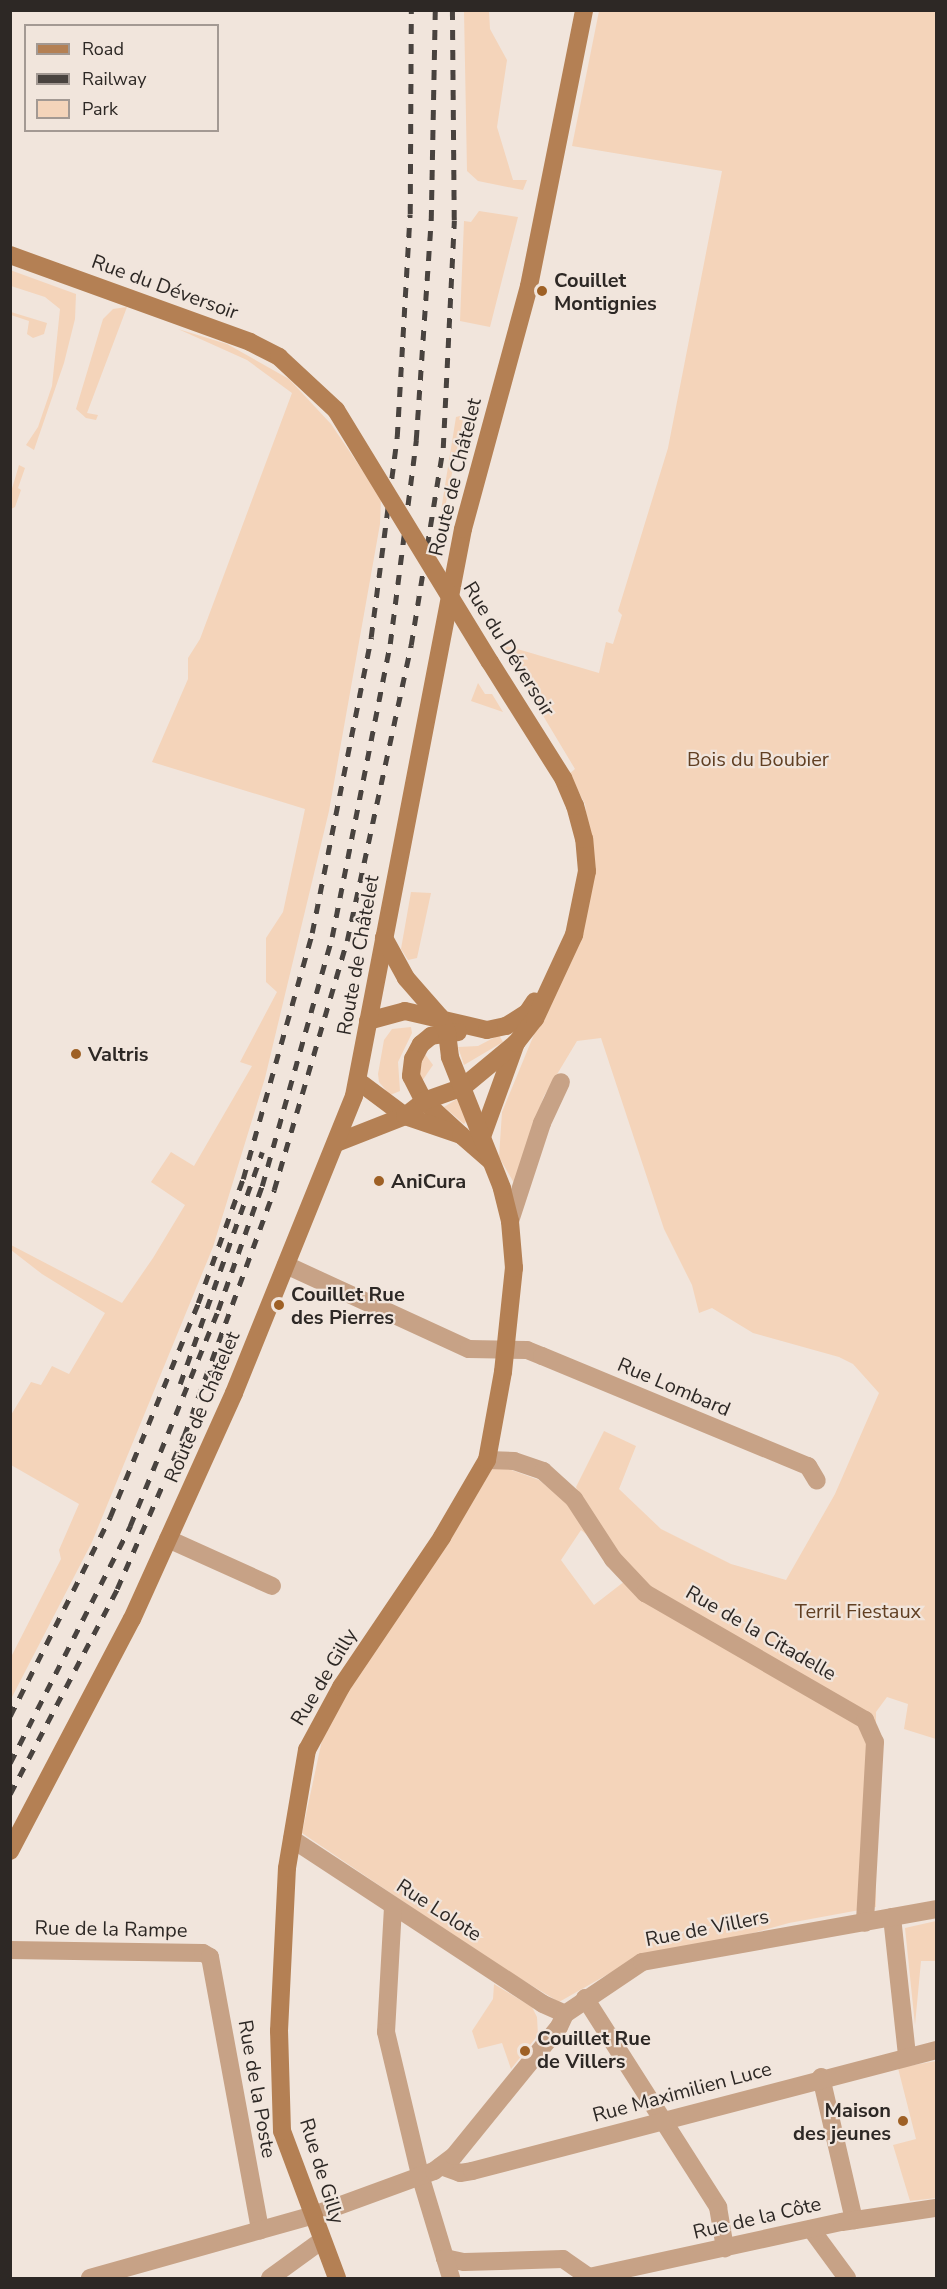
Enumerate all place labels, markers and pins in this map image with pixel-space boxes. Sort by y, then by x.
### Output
place label: Couillet Montignies [554,268,657,315]
marker: Couillet Montignies [535,284,549,298]
place label: Valtris [88,1042,148,1066]
marker: Valtris [69,1047,83,1061]
place label: AniCura [391,1169,466,1193]
marker: AniCura [372,1174,386,1188]
place label: Couillet Rue des Pierres [291,1282,405,1329]
marker: Couillet Rue des Pierres [272,1298,286,1312]
place label: Couillet Rue de Villers [537,2027,651,2074]
marker: Couillet Rue de Villers [518,2044,532,2058]
place label: Maison des jeunes [793,2098,891,2145]
marker: Maison des jeunes [896,2114,910,2128]

